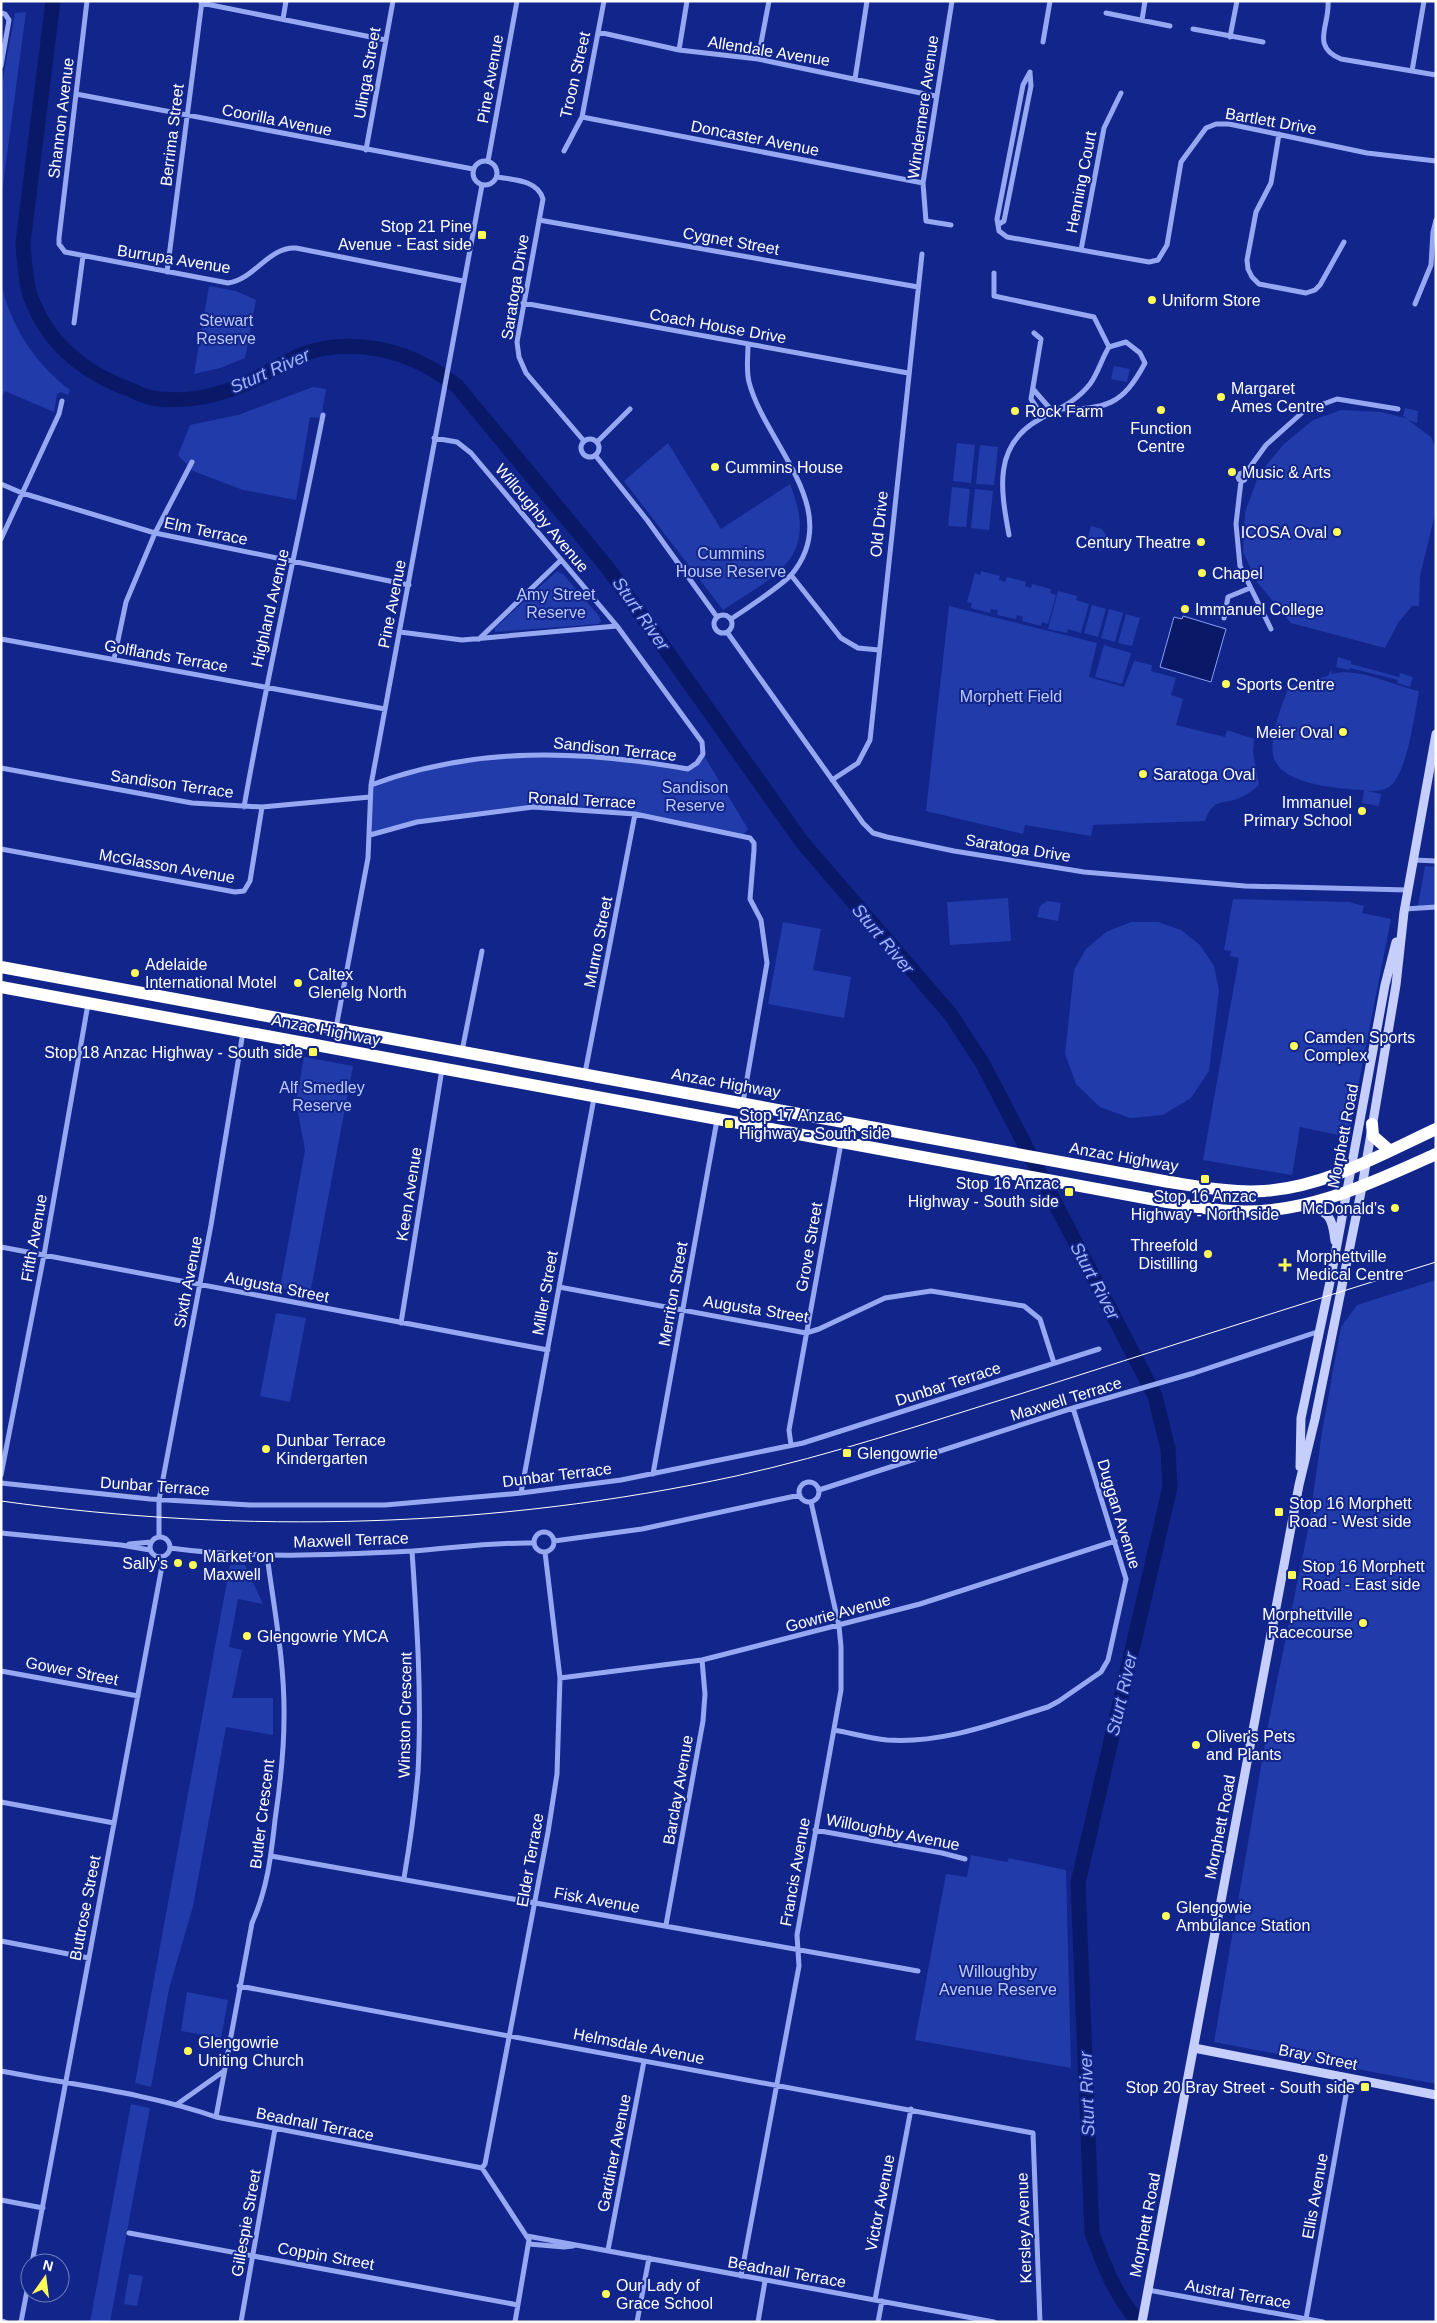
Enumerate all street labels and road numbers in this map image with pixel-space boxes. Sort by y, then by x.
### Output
street label: Ulinga Street [351,25,383,120]
street label: Troon Street [557,30,593,120]
street label: Pine Avenue [474,33,506,125]
street label: Allendale Avenue [707,33,831,69]
street label: Windermere Avenue [905,34,941,180]
street label: Shannon Avenue [45,57,77,179]
street label: Berrima Street [157,82,187,187]
street label: Coorilla Avenue [221,101,334,139]
street label: Bartlett Drive [1224,105,1318,137]
street label: Doncaster Avenue [689,117,821,159]
street label: Henning Court [1063,129,1099,234]
street label: Cygnet Street [681,224,781,258]
street label: Saratoga Drive [498,233,532,341]
street label: Burrupa Avenue [116,242,232,276]
street label: Coach House Drive [648,306,788,346]
street label: Willoughby Avenue [492,461,592,576]
street label: Old Drive [867,490,891,558]
street label: Elm Terrace [163,514,249,548]
street label: Highland Avenue [248,547,292,669]
street label: Pine Avenue [375,558,409,650]
street label: Golflands Terrace [103,637,229,675]
street label: Sandison Terrace [552,734,678,764]
street label: Sandison Terrace [109,767,235,801]
street label: Ronald Terrace [528,789,637,811]
street label: Saratoga Drive [964,831,1072,865]
street label: McGlasson Avenue [98,846,236,886]
street label: Munro Street [581,894,615,989]
street label: Anzac Highway [270,1011,382,1049]
street label: Anzac Highway [670,1065,782,1101]
street label: Morphett Road [1325,1082,1361,1190]
street label: Anzac Highway [1068,1139,1180,1175]
street label: Keen Avenue [393,1146,425,1242]
street label: Fifth Avenue [18,1193,50,1283]
street label: Grove Street [793,1200,825,1293]
street label: Sixth Avenue [171,1235,205,1329]
street label: Merriton Street [655,1240,691,1348]
street label: Miller Street [529,1249,561,1337]
street label: Augusta Street [223,1269,331,1306]
street label: Augusta Street [702,1292,810,1326]
street label: Dunbar Terrace [893,1359,1003,1409]
street label: Maxwell Terrace [1008,1374,1124,1424]
street label: Duggan Avenue [1094,1457,1144,1571]
street label: Dunbar Terrace [501,1460,613,1490]
street label: Dunbar Terrace [100,1474,211,1498]
street label: Maxwell Terrace [293,1529,409,1551]
street label: Gowrie Avenue [784,1591,893,1635]
street label: Winston Crescent [395,1651,415,1778]
street label: Gower Street [24,1654,120,1688]
street label: Barclay Avenue [660,1734,696,1846]
street label: Butler Crescent [247,1758,277,1870]
street label: Morphett Road [1202,1773,1238,1881]
street label: Willoughby Avenue [825,1811,961,1853]
street label: Elder Terrace [513,1812,547,1908]
street label: Francis Avenue [777,1816,813,1928]
street label: Buttrose Street [66,1853,104,1962]
street label: Fisk Avenue [553,1884,641,1916]
street label: Helmsdale Avenue [572,2025,706,2067]
street label: Bray Street [1277,2041,1359,2073]
street label: Gardiner Avenue [594,2092,634,2213]
street label: Beadnall Terrace [255,2104,376,2144]
street label: Ellis Avenue [1299,2152,1331,2240]
street label: Victor Avenue [862,2153,898,2253]
street label: Gillespie Street [228,2168,264,2278]
street label: Morphett Road [1127,2171,1163,2279]
street label: Kersley Avenue [1014,2172,1034,2284]
street label: Coppin Street [276,2239,376,2273]
street label: Beadnall Terrace [727,2253,848,2291]
street label: Austral Terrace [1184,2276,1292,2312]

